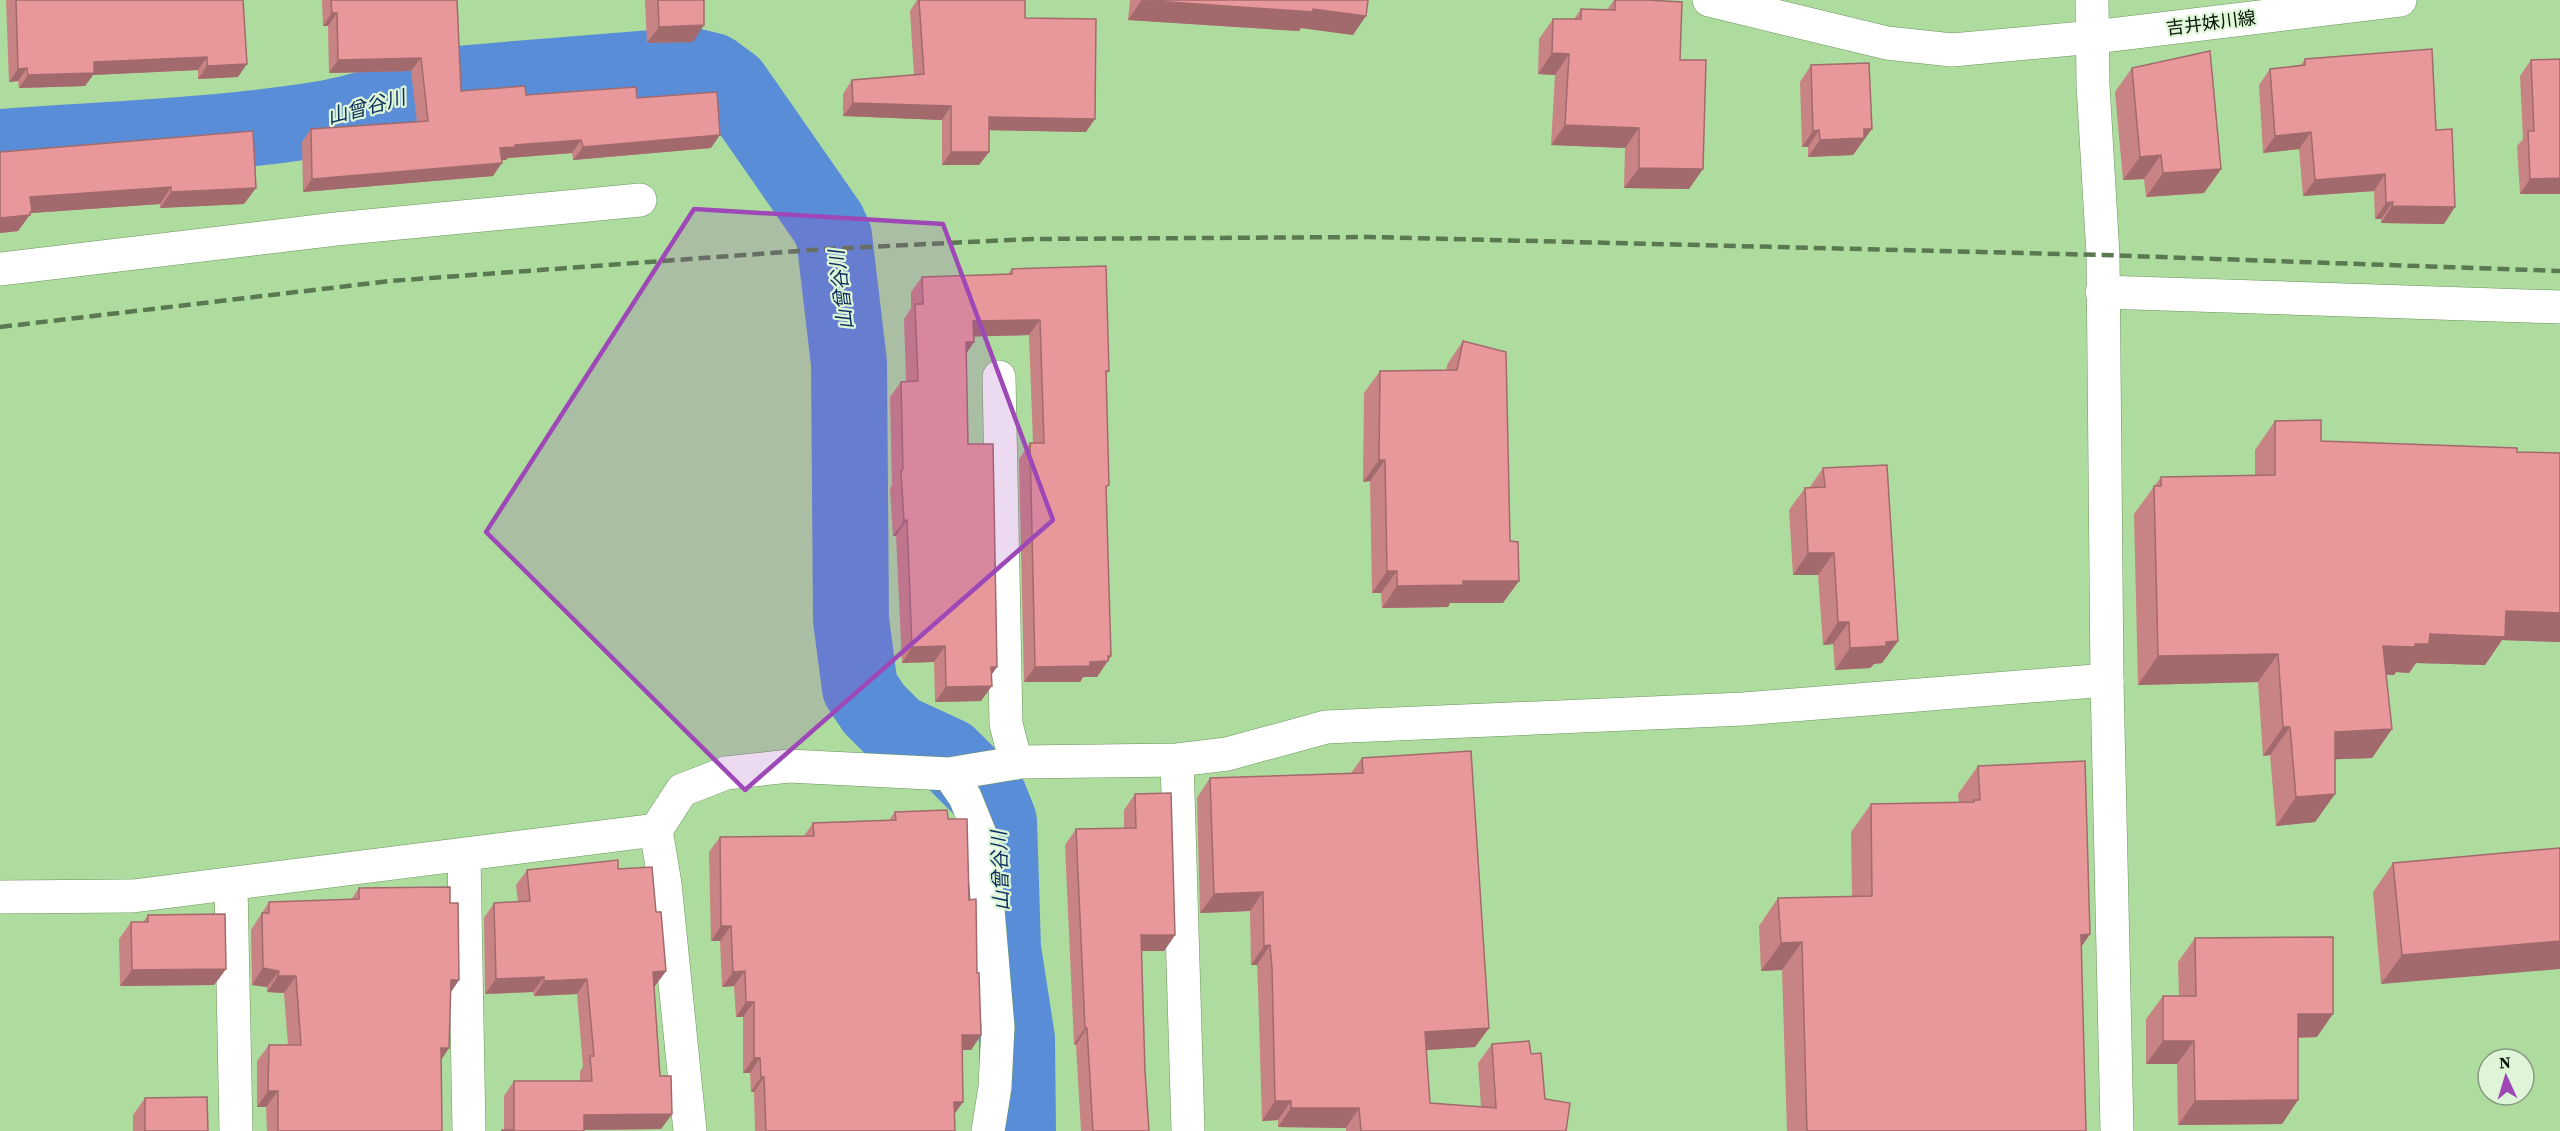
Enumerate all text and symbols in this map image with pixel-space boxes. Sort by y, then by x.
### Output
street label: 吉井妹川線 [2165,5,2257,40]
water label: 山曾谷川 [324,83,410,131]
water label: 山曾谷川 [822,247,860,331]
water label: 山曾谷川 [985,829,1015,911]
north arrow [2476,1047,2536,1107]
text: N [2498,1051,2512,1073]

